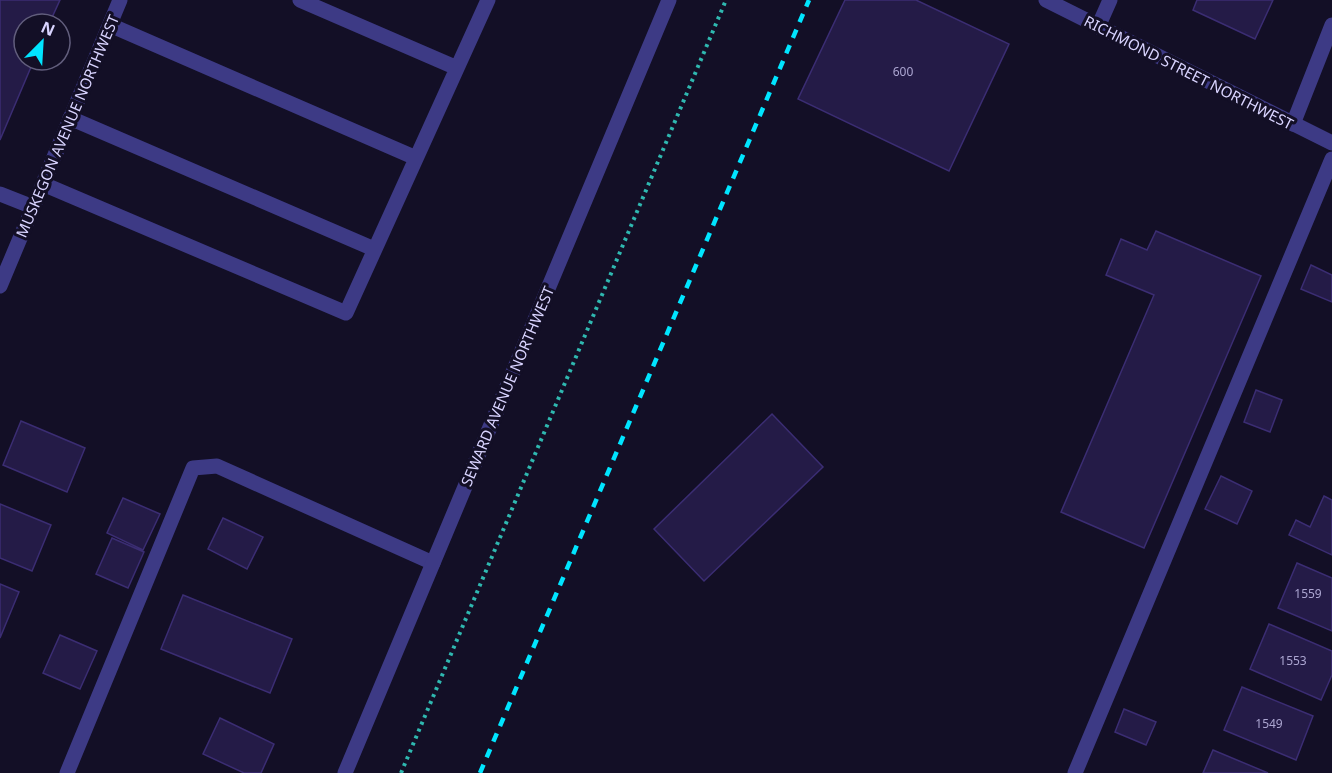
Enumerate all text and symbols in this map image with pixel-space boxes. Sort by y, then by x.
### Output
street label: RICHMOND STREET NORTHWEST [1081,10,1298,134]
street label: MUSKEGON AVENUE NORTHWEST [12,12,122,240]
north arrow [12,12,72,72]
house number: 600 [893,63,913,80]
street label: SEWARD AVENUE NORTHWEST [456,282,559,489]
house number: 1559 [1294,585,1322,602]
house number: 1553 [1279,652,1307,669]
house number: 1549 [1255,715,1283,732]

